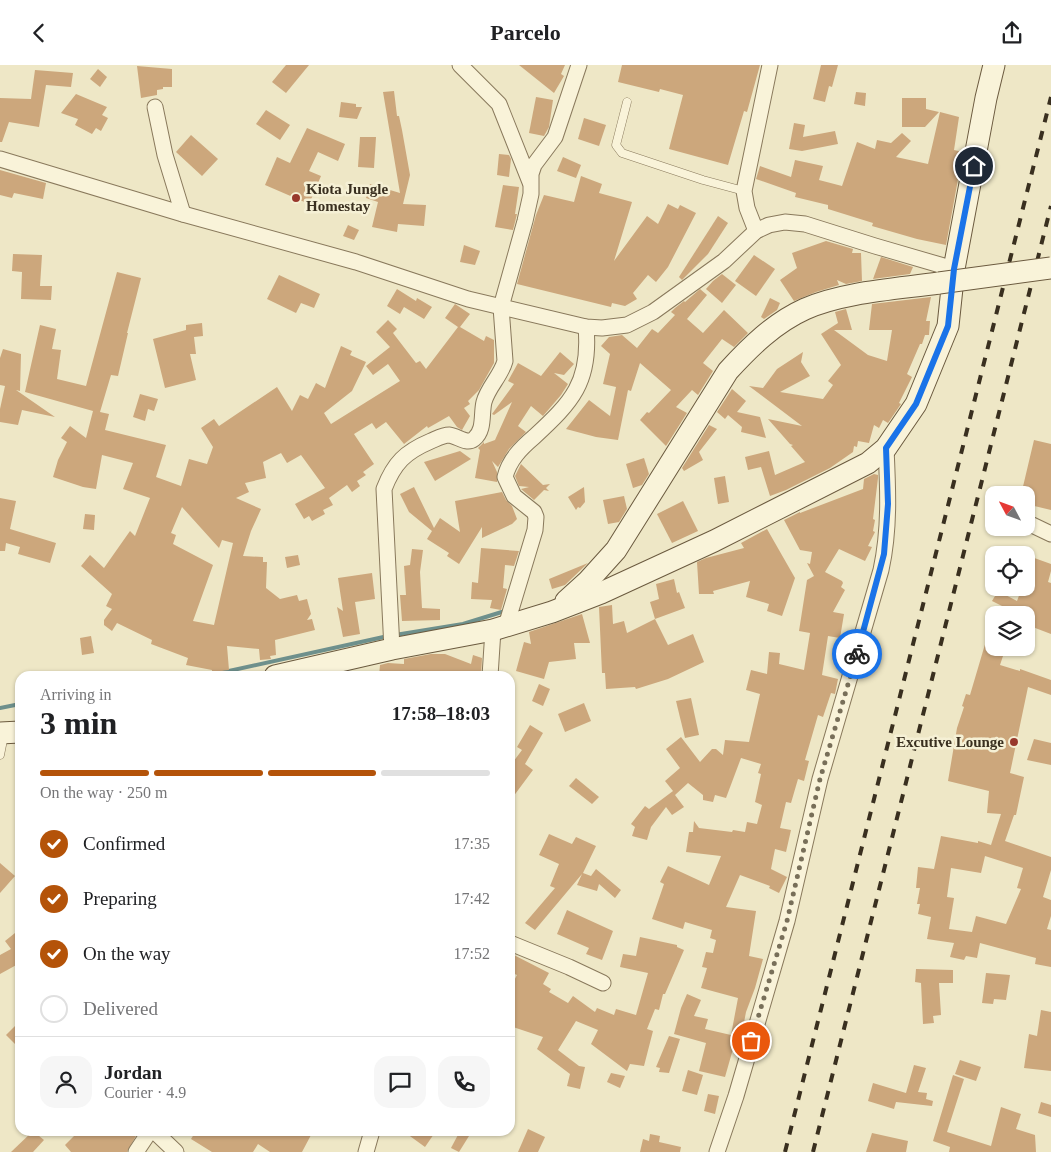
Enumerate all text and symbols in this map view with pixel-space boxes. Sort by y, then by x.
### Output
icon: back [25,19,53,47]
icon: share [998,19,1026,47]
text: Parcelo [490,20,561,45]
pin [953,145,995,187]
icon: home [960,152,988,180]
place label: Kiota Jungle Homestay [306,181,388,214]
marker: Kiota Jungle Homestay [290,192,302,204]
north arrow [985,486,1035,536]
map controls [985,486,1035,656]
button: locate [985,546,1035,596]
button: layers [985,606,1035,656]
courier [832,629,882,679]
icon: bike [843,640,871,668]
text: Arriving in [40,686,112,703]
text: 17:58–18:03 [392,703,490,724]
text: 3 min [40,705,117,741]
place label: Excutive Lounge [896,734,1004,750]
marker: Excutive Lounge [1008,736,1020,748]
text: On the way · 250 m [40,784,168,801]
icon: check [40,830,68,858]
text: Confirmed [83,833,165,854]
text: 17:35 [454,835,490,852]
icon: check [40,885,68,913]
text: Preparing [83,888,157,909]
text: 17:42 [454,890,490,907]
icon: check [40,940,68,968]
text: On the way [83,943,171,964]
text: 17:52 [454,945,490,962]
text: Delivered [83,998,158,1019]
pin [730,1020,772,1062]
icon: bag [737,1027,765,1055]
button: person [40,1056,92,1108]
button: chat [374,1056,426,1108]
button: phone [438,1056,490,1108]
text: Jordan [104,1062,162,1083]
text: Courier · 4.9 [104,1084,186,1101]

